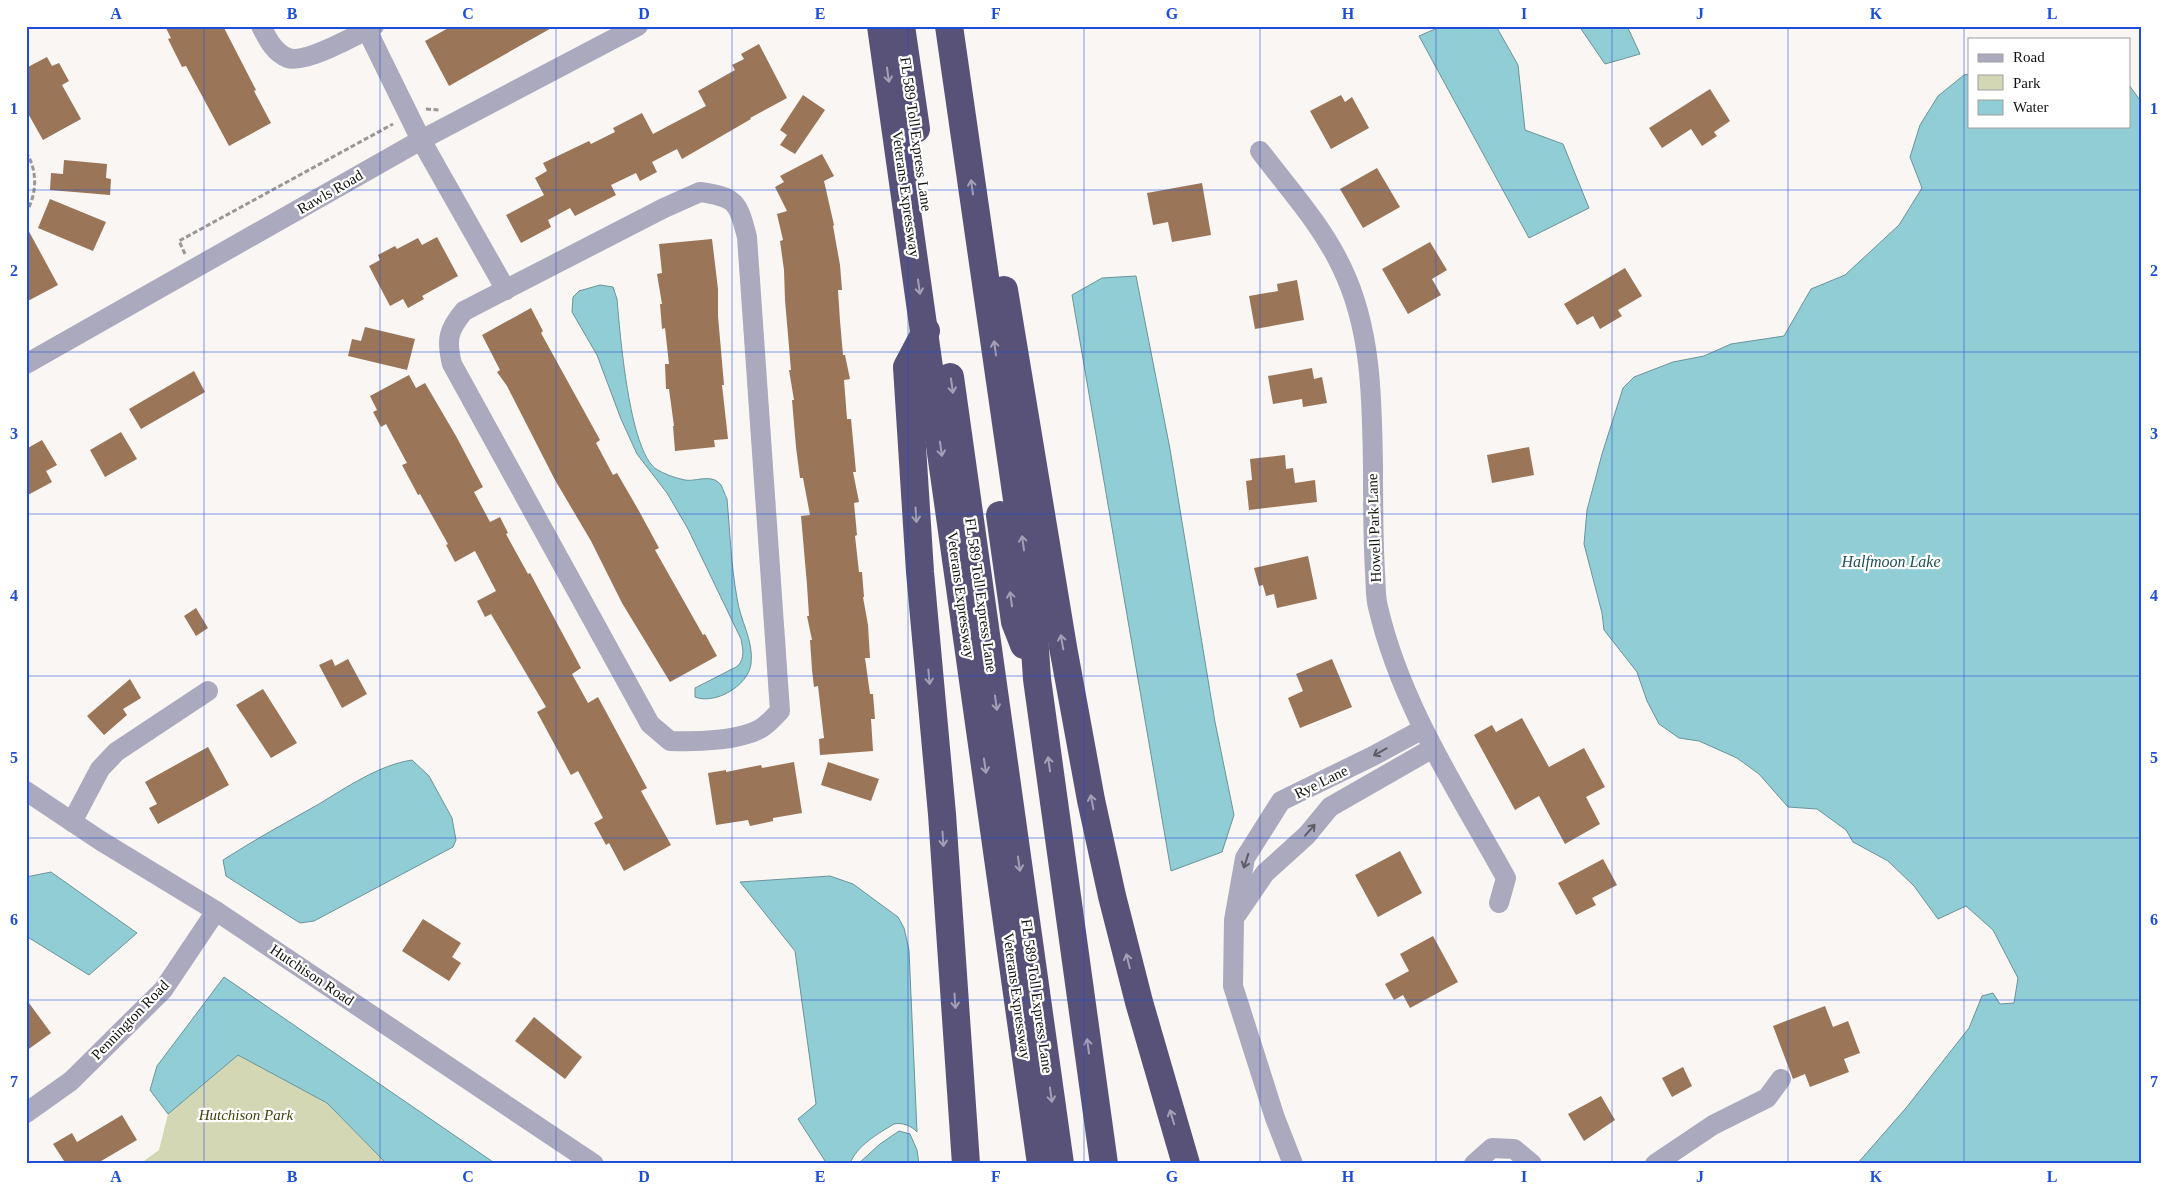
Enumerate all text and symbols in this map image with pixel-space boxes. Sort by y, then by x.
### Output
text: A [110,5,122,22]
text: B [287,5,298,22]
text: C [462,5,474,22]
text: D [638,5,650,22]
text: E [815,5,825,22]
text: F [991,5,1001,22]
text: G [1166,5,1179,22]
text: H [1342,5,1355,22]
text: I [1521,5,1527,22]
text: J [1696,5,1704,22]
text: K [1870,5,1883,22]
text: L [2047,5,2057,22]
legend [1968,38,2130,128]
text: Road [2013,49,2045,65]
street label: FL 589 Toll Express Lane [897,56,935,212]
one-way arrow [884,66,894,82]
text: Park [2013,75,2041,91]
text: Water [2013,99,2048,115]
text: 1 [10,100,18,117]
text: 1 [2150,100,2158,117]
street label: Veterans Expressway [889,130,923,259]
street label: Rawls Road [294,167,366,217]
one-way arrow [966,179,976,195]
text: 2 [10,262,18,279]
text: 2 [2150,262,2158,279]
one-way arrow [914,279,924,295]
one-way arrow [989,340,999,356]
one-way arrow [947,378,957,394]
text: 3 [10,425,18,442]
text: 3 [2150,425,2158,442]
one-way arrow [936,441,946,457]
street label: Howell Park Lane [1364,473,1384,583]
one-way arrow [911,507,920,523]
street label: FL 589 Toll Express Lane [962,517,1000,673]
street label: Veterans Expressway [944,531,978,660]
one-way arrow [1018,536,1028,552]
water label: Halfmoon Lake [1840,553,1941,571]
text: 4 [10,587,18,604]
text: 4 [2150,587,2158,604]
one-way arrow [1006,592,1016,608]
one-way arrow [1057,635,1067,651]
one-way arrow [924,669,934,685]
one-way arrow [991,695,1001,711]
one-way arrow [1373,748,1388,758]
text: 5 [10,749,18,766]
text: 5 [2150,749,2158,766]
one-way arrow [1044,756,1054,772]
one-way arrow [980,758,990,774]
street label: Rye Lane [1292,762,1351,802]
one-way arrow [1087,795,1096,811]
one-way arrow [1304,824,1316,837]
one-way arrow [939,831,948,847]
one-way arrow [1241,852,1250,868]
one-way arrow [1014,856,1024,872]
text: 6 [10,911,18,928]
text: 6 [2150,911,2158,928]
street label: FL 589 Toll Express Lane [1018,918,1056,1074]
street label: Veterans Expressway [1000,932,1034,1061]
street label: Hutchison Road [267,941,357,1009]
one-way arrow [1123,953,1132,969]
street label: Pennington Road [88,977,172,1063]
one-way arrow [950,993,959,1009]
one-way arrow [1083,1038,1093,1054]
text: 7 [10,1073,18,1090]
text: 7 [2150,1073,2158,1090]
one-way arrow [1046,1086,1056,1102]
park label: Hutchison Park [198,1107,294,1123]
one-way arrow [1166,1110,1176,1126]
text: A [110,1168,122,1185]
text: B [287,1168,298,1185]
text: C [462,1168,474,1185]
text: D [638,1168,650,1185]
text: E [815,1168,825,1185]
text: F [991,1168,1001,1185]
text: G [1166,1168,1179,1185]
text: H [1342,1168,1355,1185]
text: I [1521,1168,1527,1185]
text: J [1696,1168,1704,1185]
text: K [1870,1168,1883,1185]
text: L [2047,1168,2057,1185]

